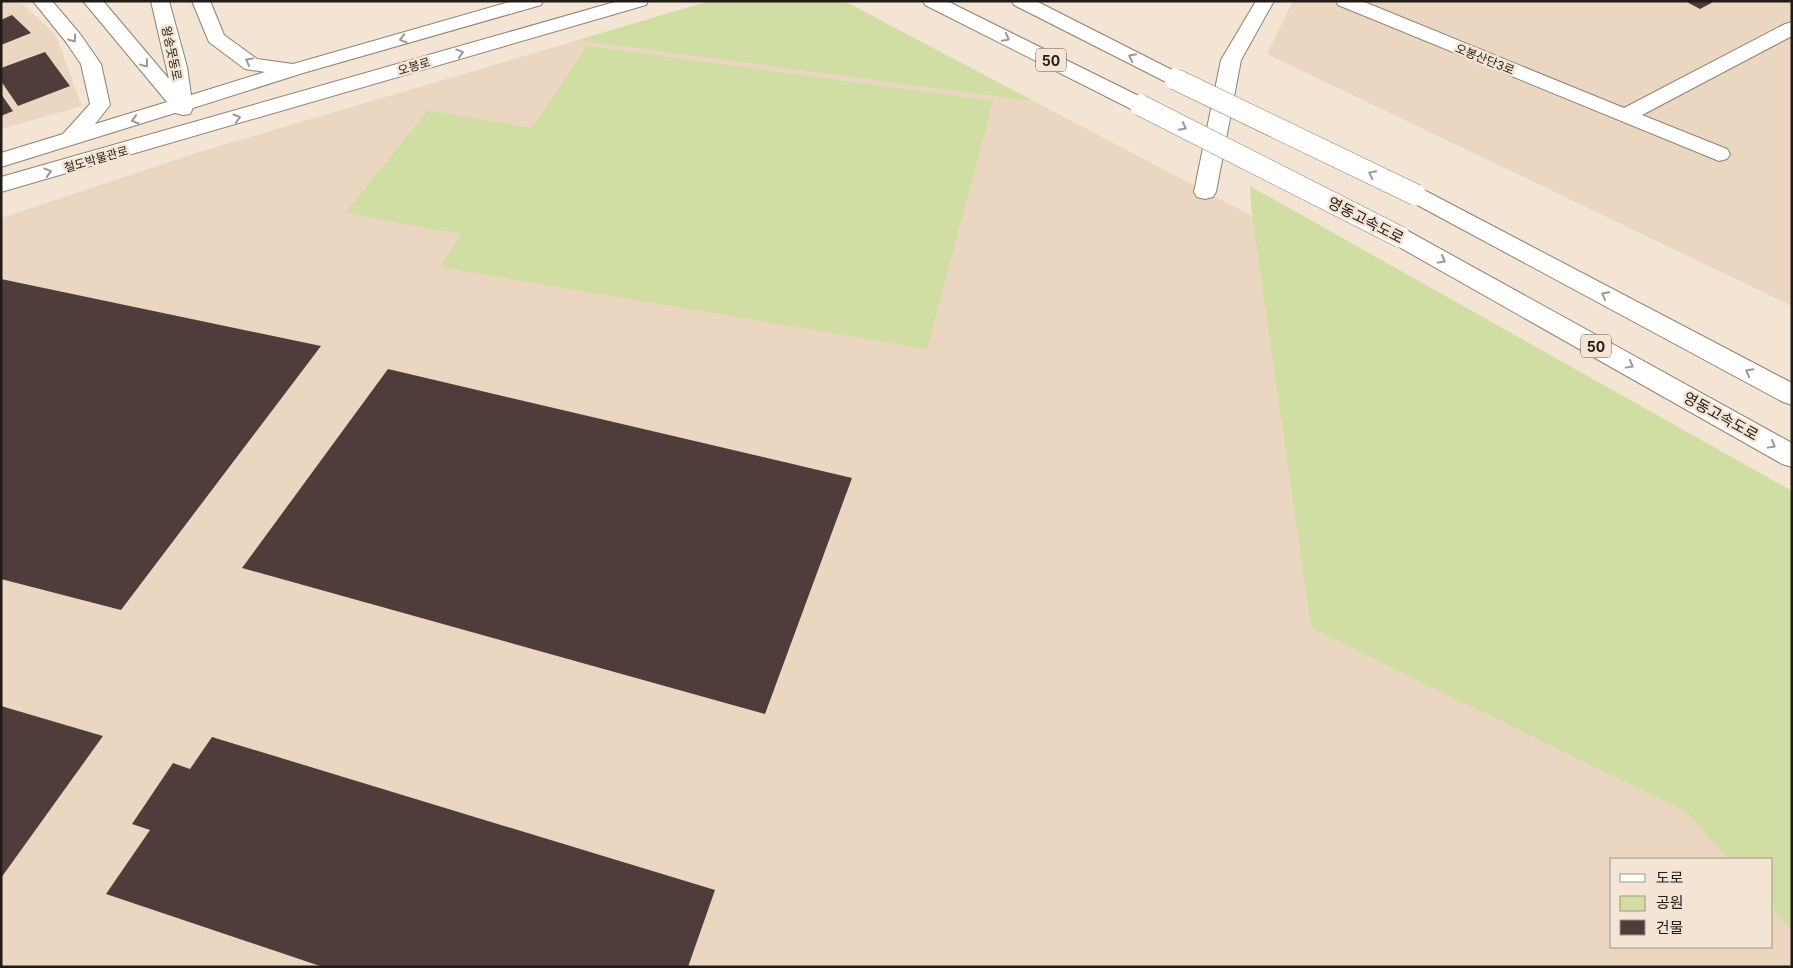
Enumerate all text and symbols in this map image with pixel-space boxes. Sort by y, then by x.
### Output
street label: 왕송못동로 [159,24,185,82]
one-way arrow [1001,32,1010,42]
one-way arrow [67,33,76,43]
one-way arrow [400,33,408,43]
street label: 오봉산단3로 [1453,40,1517,78]
road number: 50 [1036,48,1066,72]
one-way arrow [455,49,464,59]
one-way arrow [1128,53,1137,63]
street label: 오봉로 [396,54,432,78]
one-way arrow [246,57,255,67]
one-way arrow [139,58,148,68]
one-way arrow [131,114,139,124]
one-way arrow [232,114,240,124]
one-way arrow [1178,121,1187,131]
street label: 철도박물관로 [62,143,130,175]
one-way arrow [44,167,53,178]
one-way arrow [1368,170,1377,180]
street label: 영동고속도로 [1325,193,1407,247]
one-way arrow [1437,254,1446,264]
one-way arrow [1602,292,1611,302]
road number: 50 [1581,334,1611,358]
one-way arrow [1625,359,1634,369]
one-way arrow [1745,368,1754,378]
street label: 영동고속도로 [1680,388,1762,444]
one-way arrow [1766,438,1775,448]
legend [1610,858,1773,948]
text: 도로 [1656,868,1684,887]
text: 공원 [1656,893,1684,912]
text: 건물 [1656,918,1684,937]

